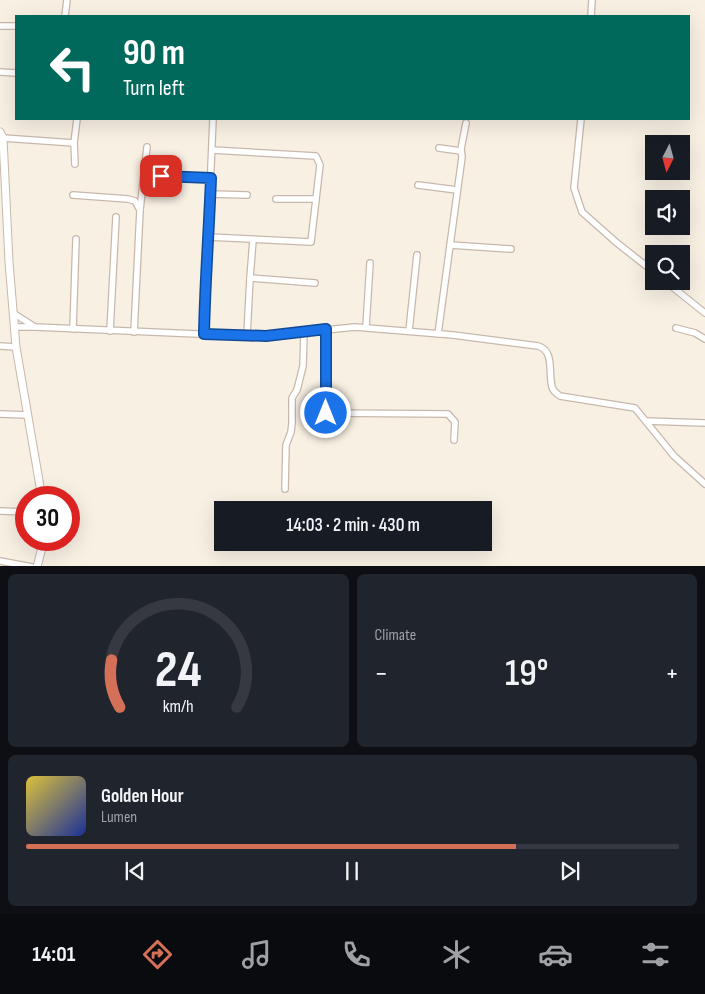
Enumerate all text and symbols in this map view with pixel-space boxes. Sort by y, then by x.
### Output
text: 90 m [123,32,185,75]
icon: left [40,35,105,100]
text: Turn left [123,75,185,102]
north arrow [645,135,690,180]
map controls [645,135,690,290]
pin [140,155,182,197]
icon: arrive [147,162,175,190]
button: sound [645,190,690,235]
button: search [645,245,690,290]
position arrow [299,386,351,438]
speed limit sign: 30 [15,486,80,551]
text: 14:03 · 2 min · 430 m [286,514,420,537]
text: Climate [375,626,416,645]
text: 24 [155,639,202,702]
text: 19° [505,651,548,696]
text: − [375,657,388,690]
text: + [665,657,679,690]
text: km/h [163,696,194,717]
text: Golden Hour [101,785,184,808]
text: Lumen [101,808,137,827]
icon: previous [121,857,149,885]
icon: pause [338,857,366,885]
icon: next [556,857,584,885]
icon: directions [140,937,175,972]
icon: music [239,937,274,972]
icon: phone [339,937,374,972]
icon: climate [439,937,474,972]
icon: car [538,937,573,972]
icon: filters [638,937,673,972]
text: 14:01 [32,941,75,968]

